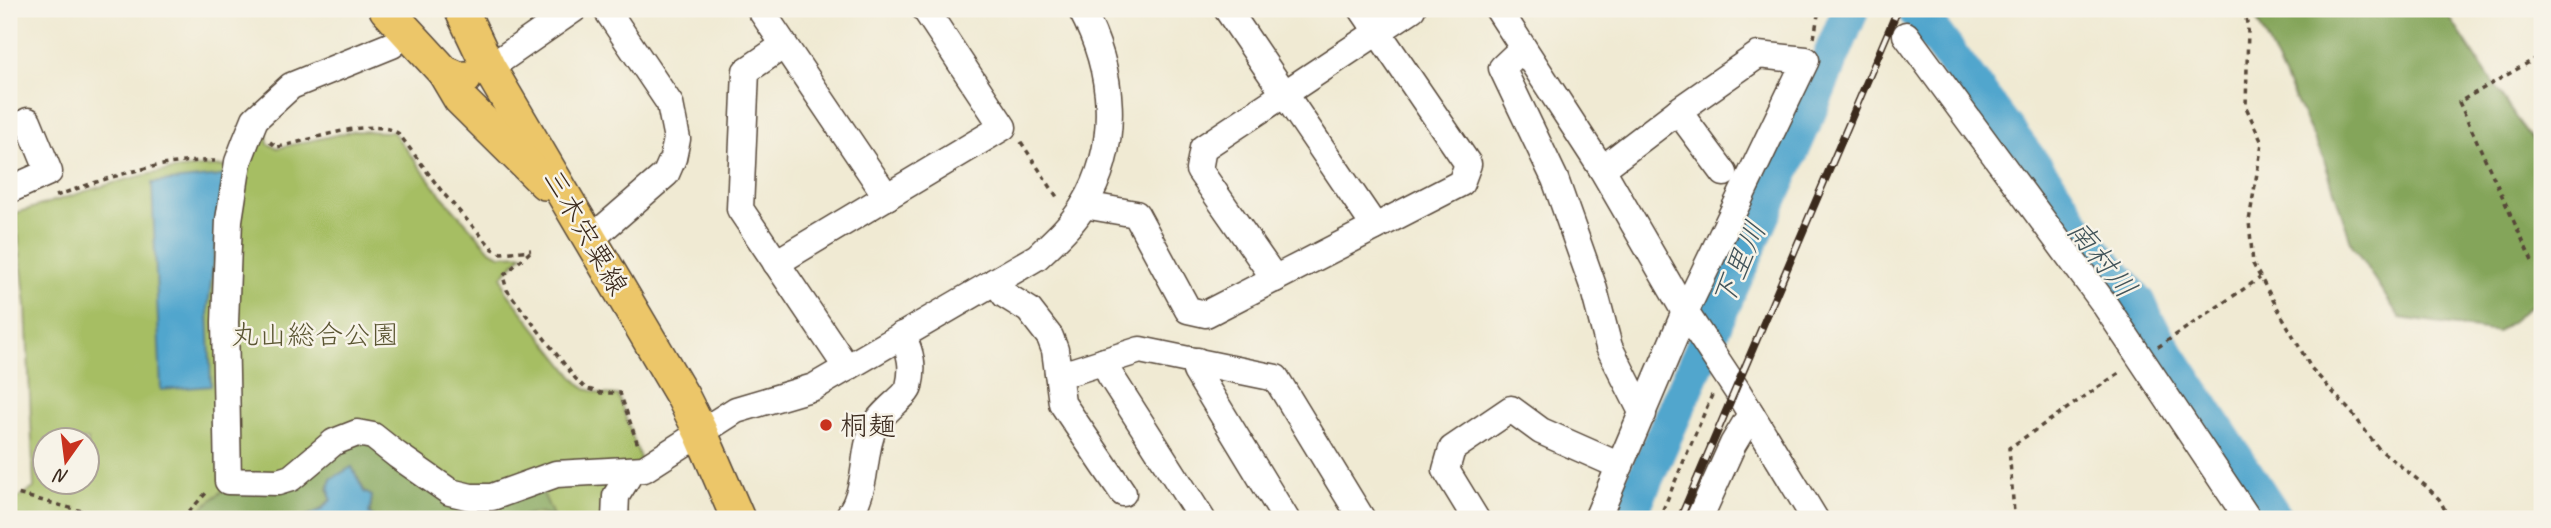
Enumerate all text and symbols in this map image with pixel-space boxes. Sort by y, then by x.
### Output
street label: 三木宍粟線 [536,163,636,301]
water label: 南村川 [2059,212,2145,306]
water label: 下里川 [1703,215,1775,313]
park label: 丸山総合公園 [231,317,399,352]
place label: 桐麺 [840,408,896,443]
marker: 桐麺 [818,417,834,433]
north arrow [32,426,102,496]
text: N [50,463,71,490]

